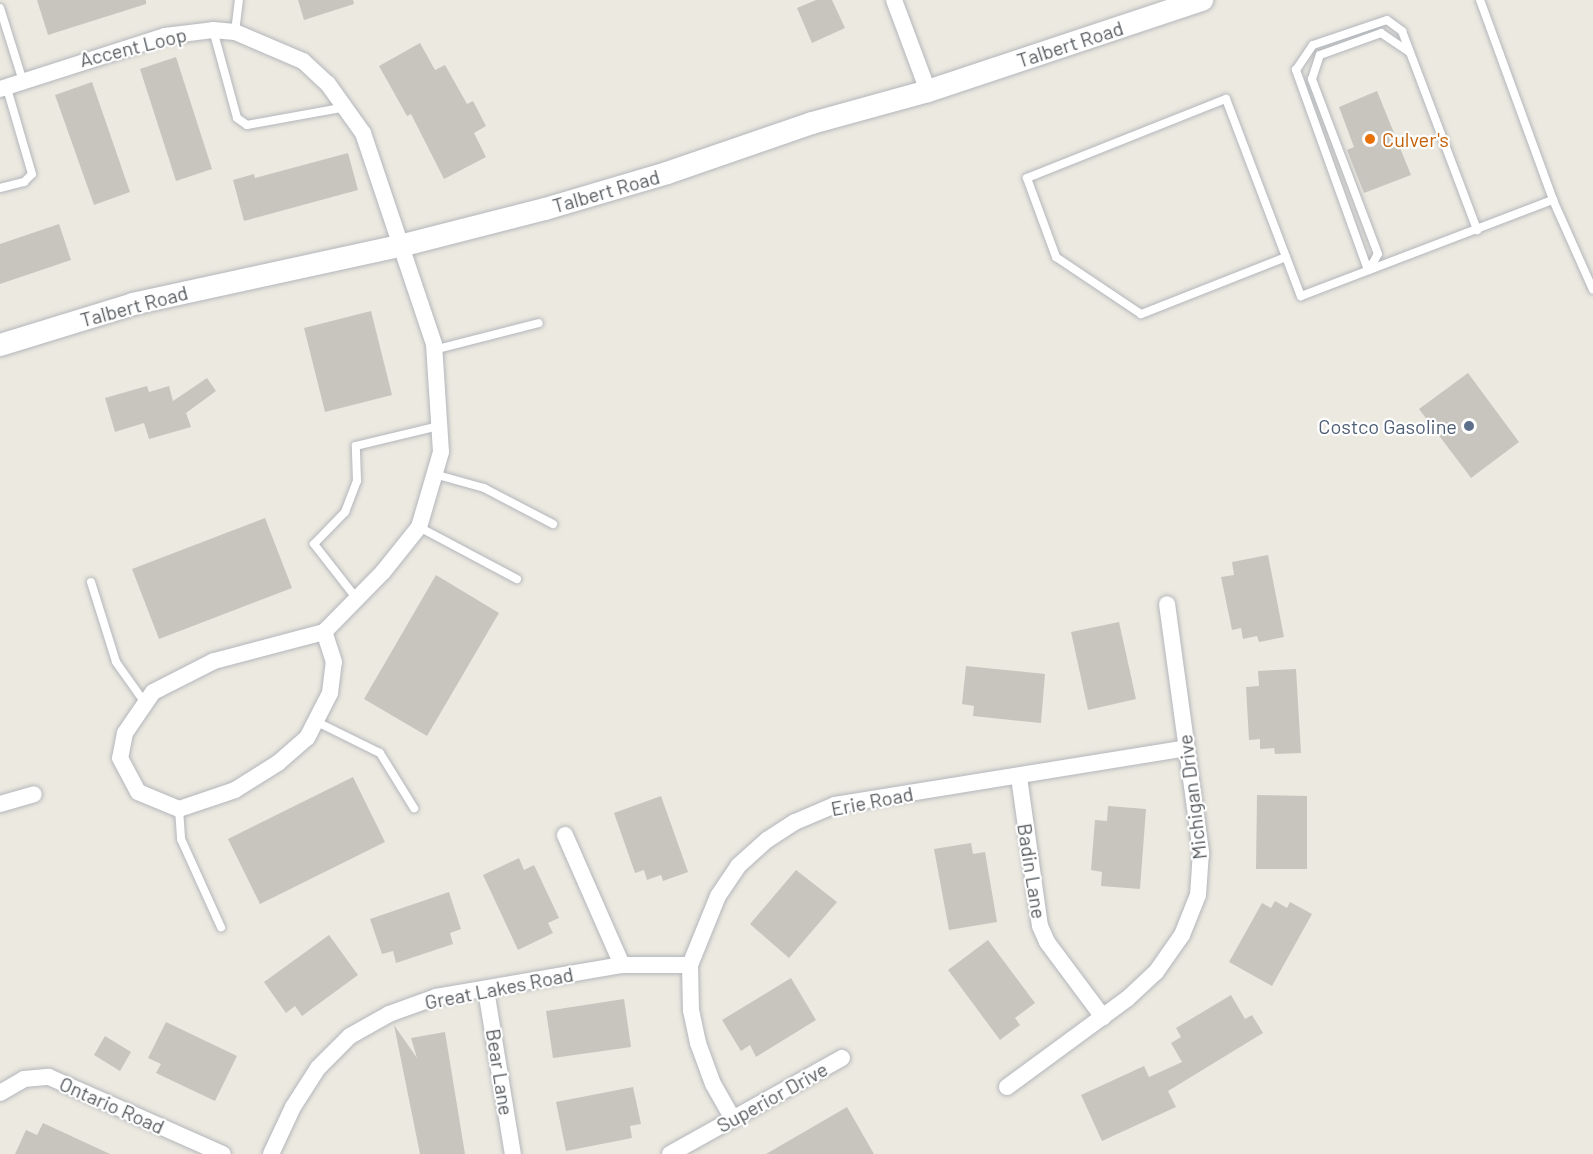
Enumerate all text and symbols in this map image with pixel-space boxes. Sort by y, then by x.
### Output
street label: Talbert Road [1014,16,1126,72]
street label: Accent Loop [77,22,189,72]
place label: Culver's [1382,127,1449,151]
marker: Culver's [1363,132,1377,146]
street label: Talbert Road [550,164,662,218]
street label: Talbert Road [78,280,190,332]
place label: Costco Gasoline [1318,414,1457,438]
marker: Costco Gasoline [1462,419,1476,433]
street label: Michigan Drive [1172,733,1212,861]
street label: Erie Road [829,781,915,821]
street label: Badin Lane [1013,822,1051,920]
street label: Great Lakes Road [423,962,575,1014]
street label: Bear Lane [481,1027,519,1117]
street label: Superior Drive [712,1057,832,1137]
street label: Ontario Road [56,1071,168,1139]

